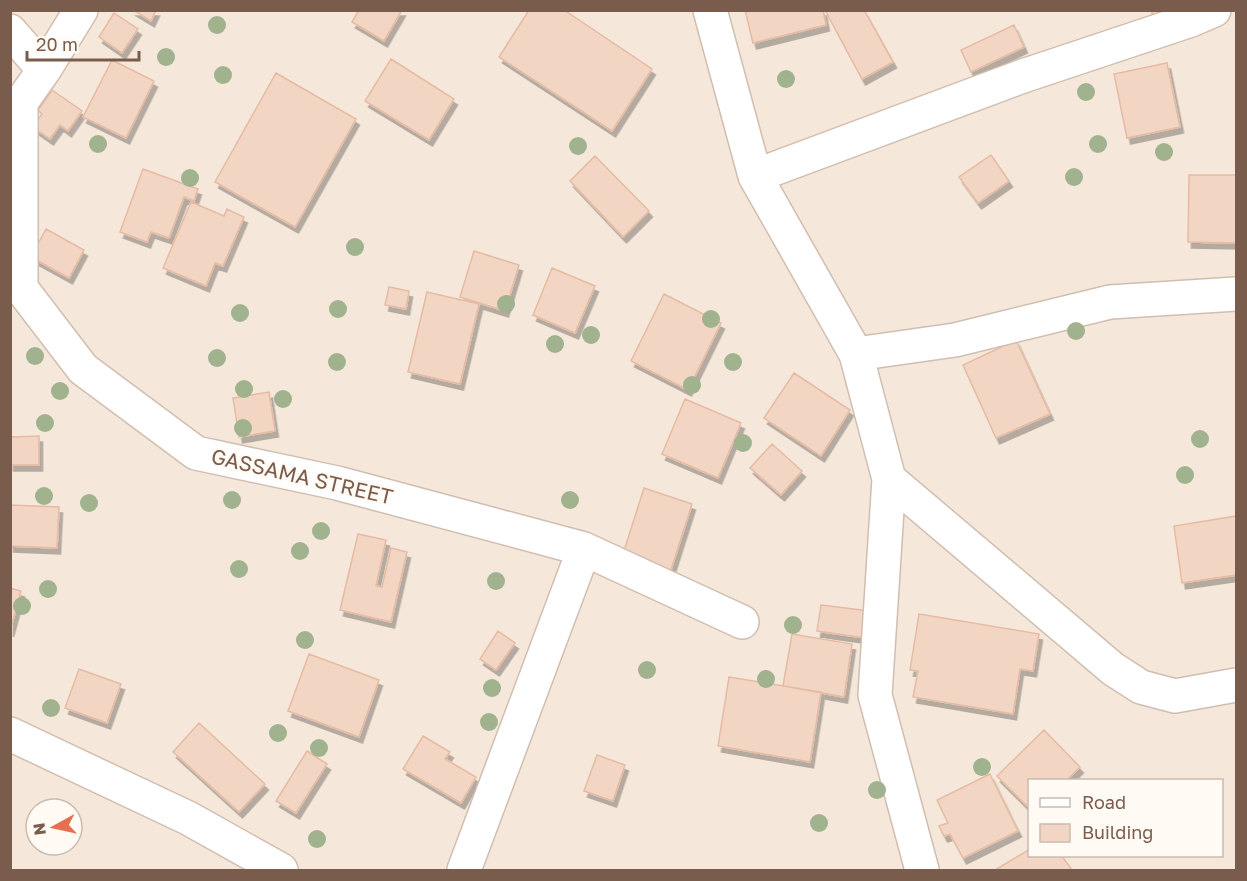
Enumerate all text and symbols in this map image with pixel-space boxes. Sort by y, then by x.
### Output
scale bar [27,24,140,62]
text: 20 m [36,33,78,55]
street label: GASSAMA STREET [209,442,396,510]
legend [1028,779,1223,857]
text: Road [1082,791,1126,813]
north arrow [24,797,84,857]
text: Building [1082,821,1153,843]
text: N [28,822,50,837]

